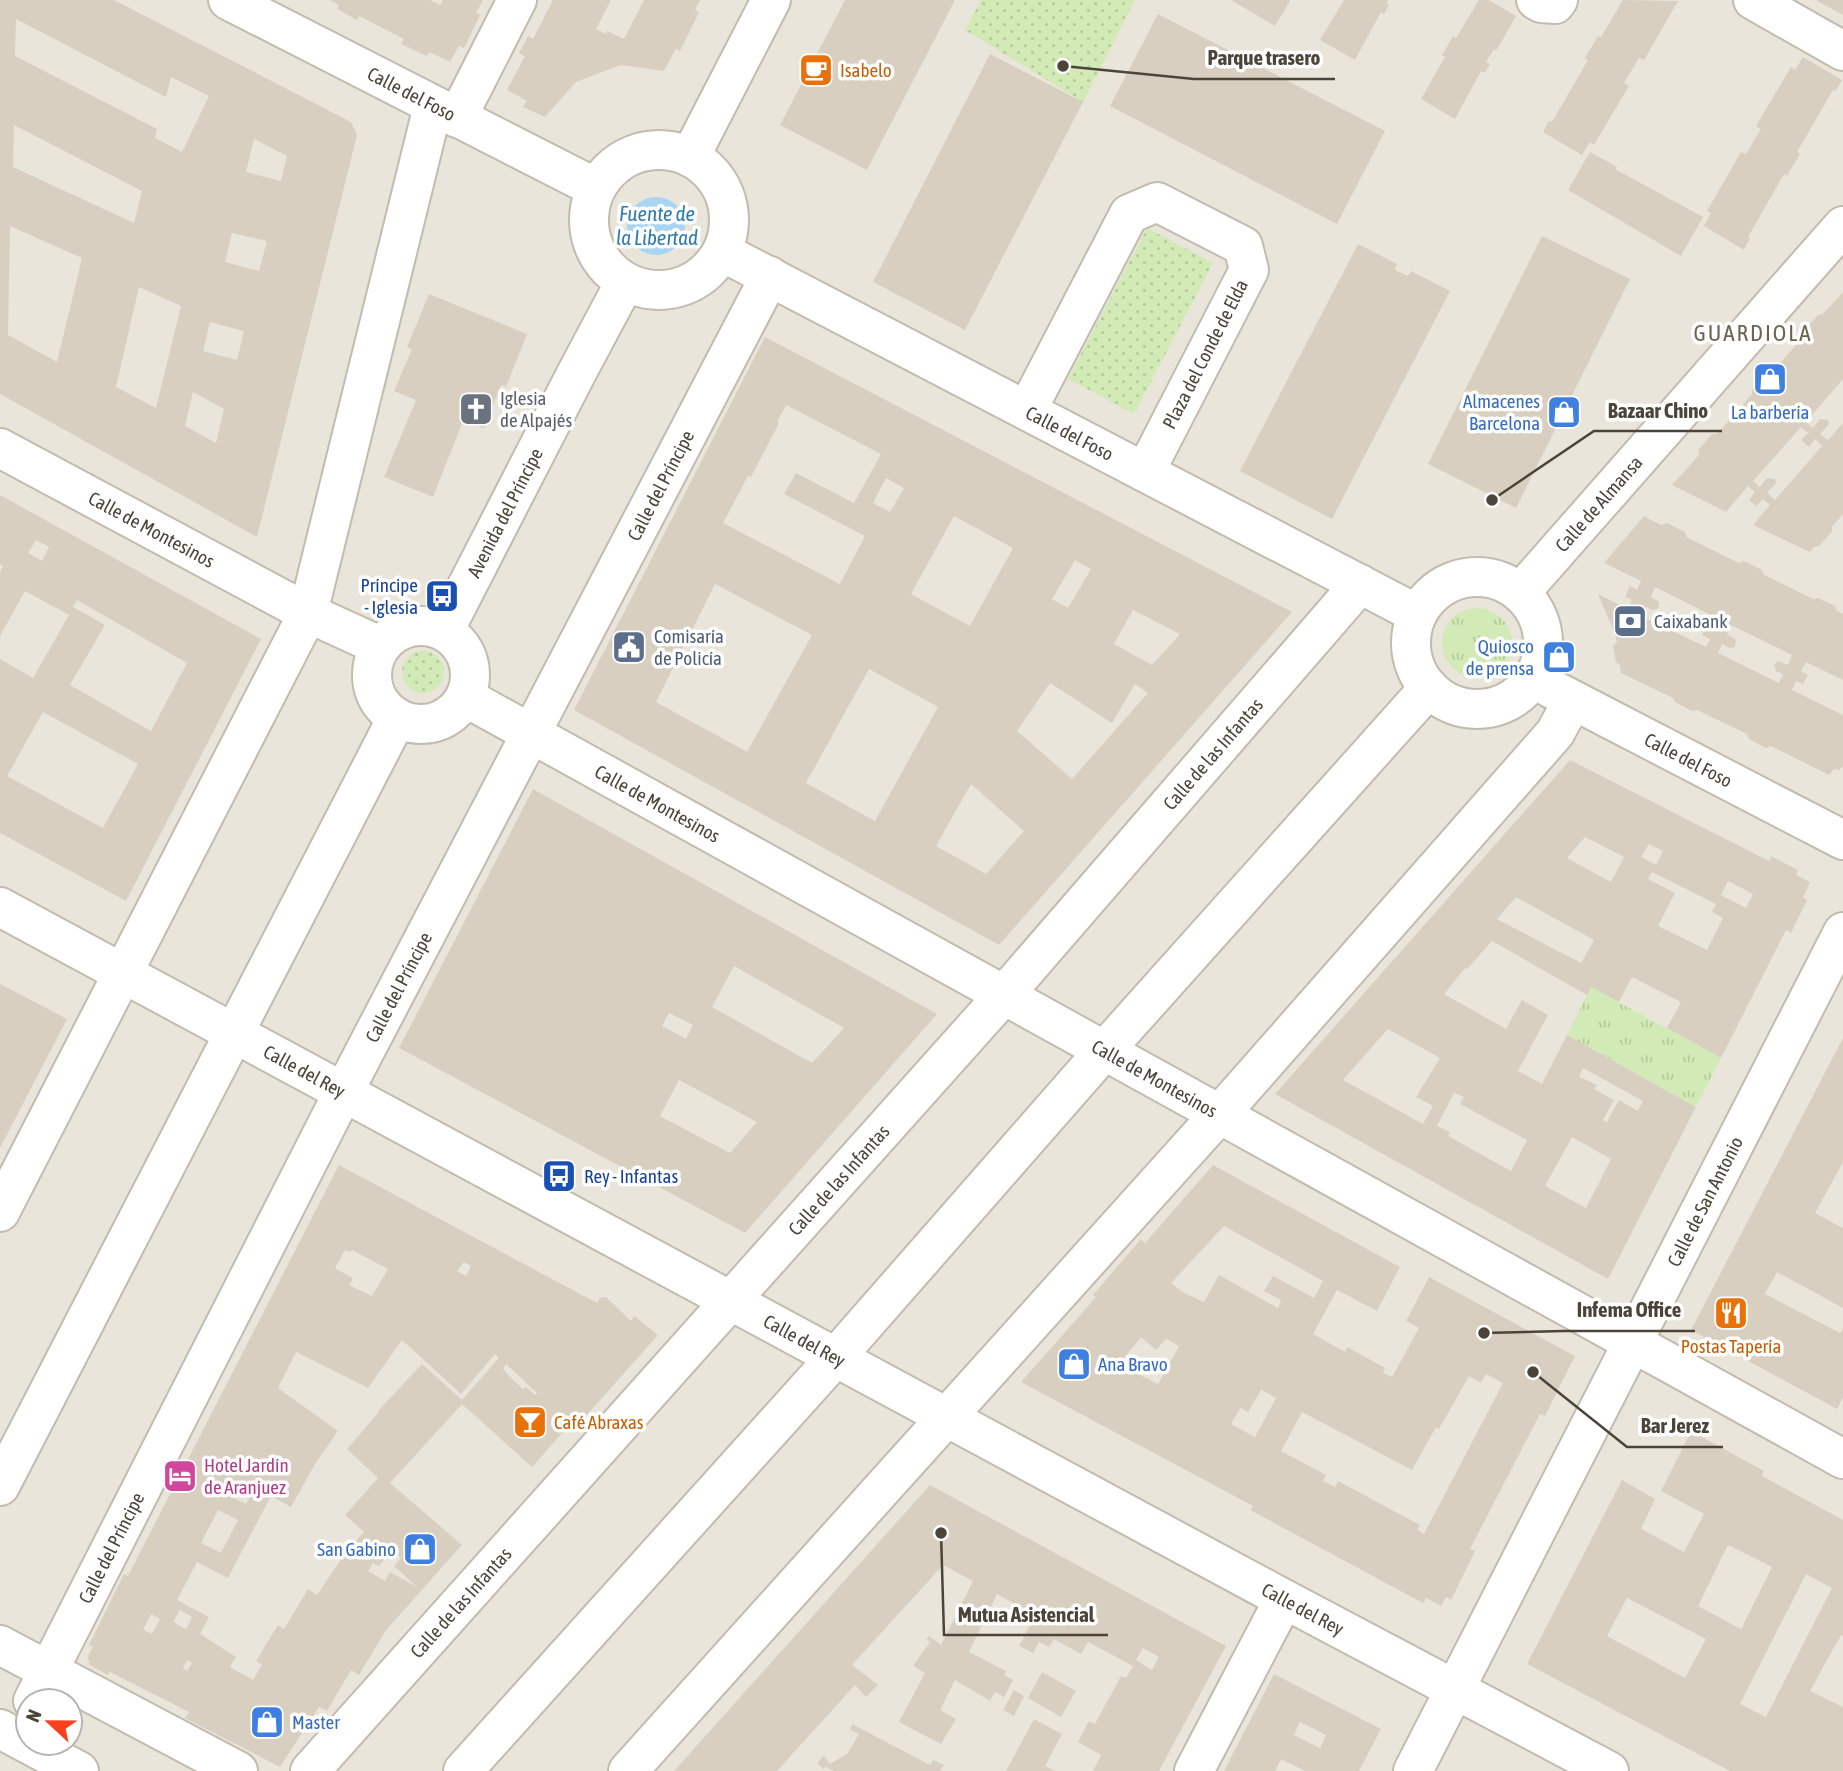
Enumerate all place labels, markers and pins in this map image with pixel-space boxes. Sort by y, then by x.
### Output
callout: Parque trasero [1194,37,1335,79]
cafe icon: Isabelo [797,51,835,89]
place label: Isabelo [840,59,892,81]
shop icon: La barbería [1751,360,1789,398]
place label: Iglesia de Alpajés [500,387,572,431]
callout: Bazaar Chino [1594,389,1722,431]
church icon: Iglesia de Alpajés [457,390,495,428]
place label: Almacenes Barcelona [1463,390,1540,434]
shop icon: Almacenes Barcelona [1545,393,1583,431]
place label: La barbería [1731,401,1809,423]
place label: Príncipe - Iglesia [360,574,418,618]
bus stop icon: Príncipe - Iglesia [423,577,461,615]
bank icon: Caixabank [1611,602,1649,640]
place label: Caixabank [1654,610,1728,632]
place label: Comisaría de Policía [654,625,724,669]
public building icon: Comisaría de Policía [610,628,648,666]
place label: Quiosco de prensa [1466,635,1534,679]
shop icon: Quiosco de prensa [1540,638,1578,676]
bus stop icon: Rey - Infantas [540,1157,578,1195]
place label: Rey - Infantas [584,1165,678,1187]
callout: Infema Office [1563,1289,1695,1331]
restaurant icon: Postas Tapería [1712,1294,1750,1332]
place label: Postas Tapería [1681,1335,1781,1357]
shop icon: Ana Bravo [1055,1345,1093,1383]
place label: Ana Bravo [1098,1353,1168,1375]
bar icon: Café Abraxas [511,1403,549,1441]
callout: Bar Jerez [1627,1405,1723,1447]
place label: Café Abraxas [554,1411,644,1433]
place label: Hotel Jardín de Aranjuez [204,1454,289,1498]
hotel icon: Hotel Jardín de Aranjuez [161,1457,199,1495]
shop icon: San Gabino [401,1530,439,1568]
place label: San Gabino [317,1538,396,1560]
callout: Mutua Asistencial [944,1593,1108,1635]
shop icon: Master [248,1703,286,1741]
place label: Master [292,1711,340,1733]

